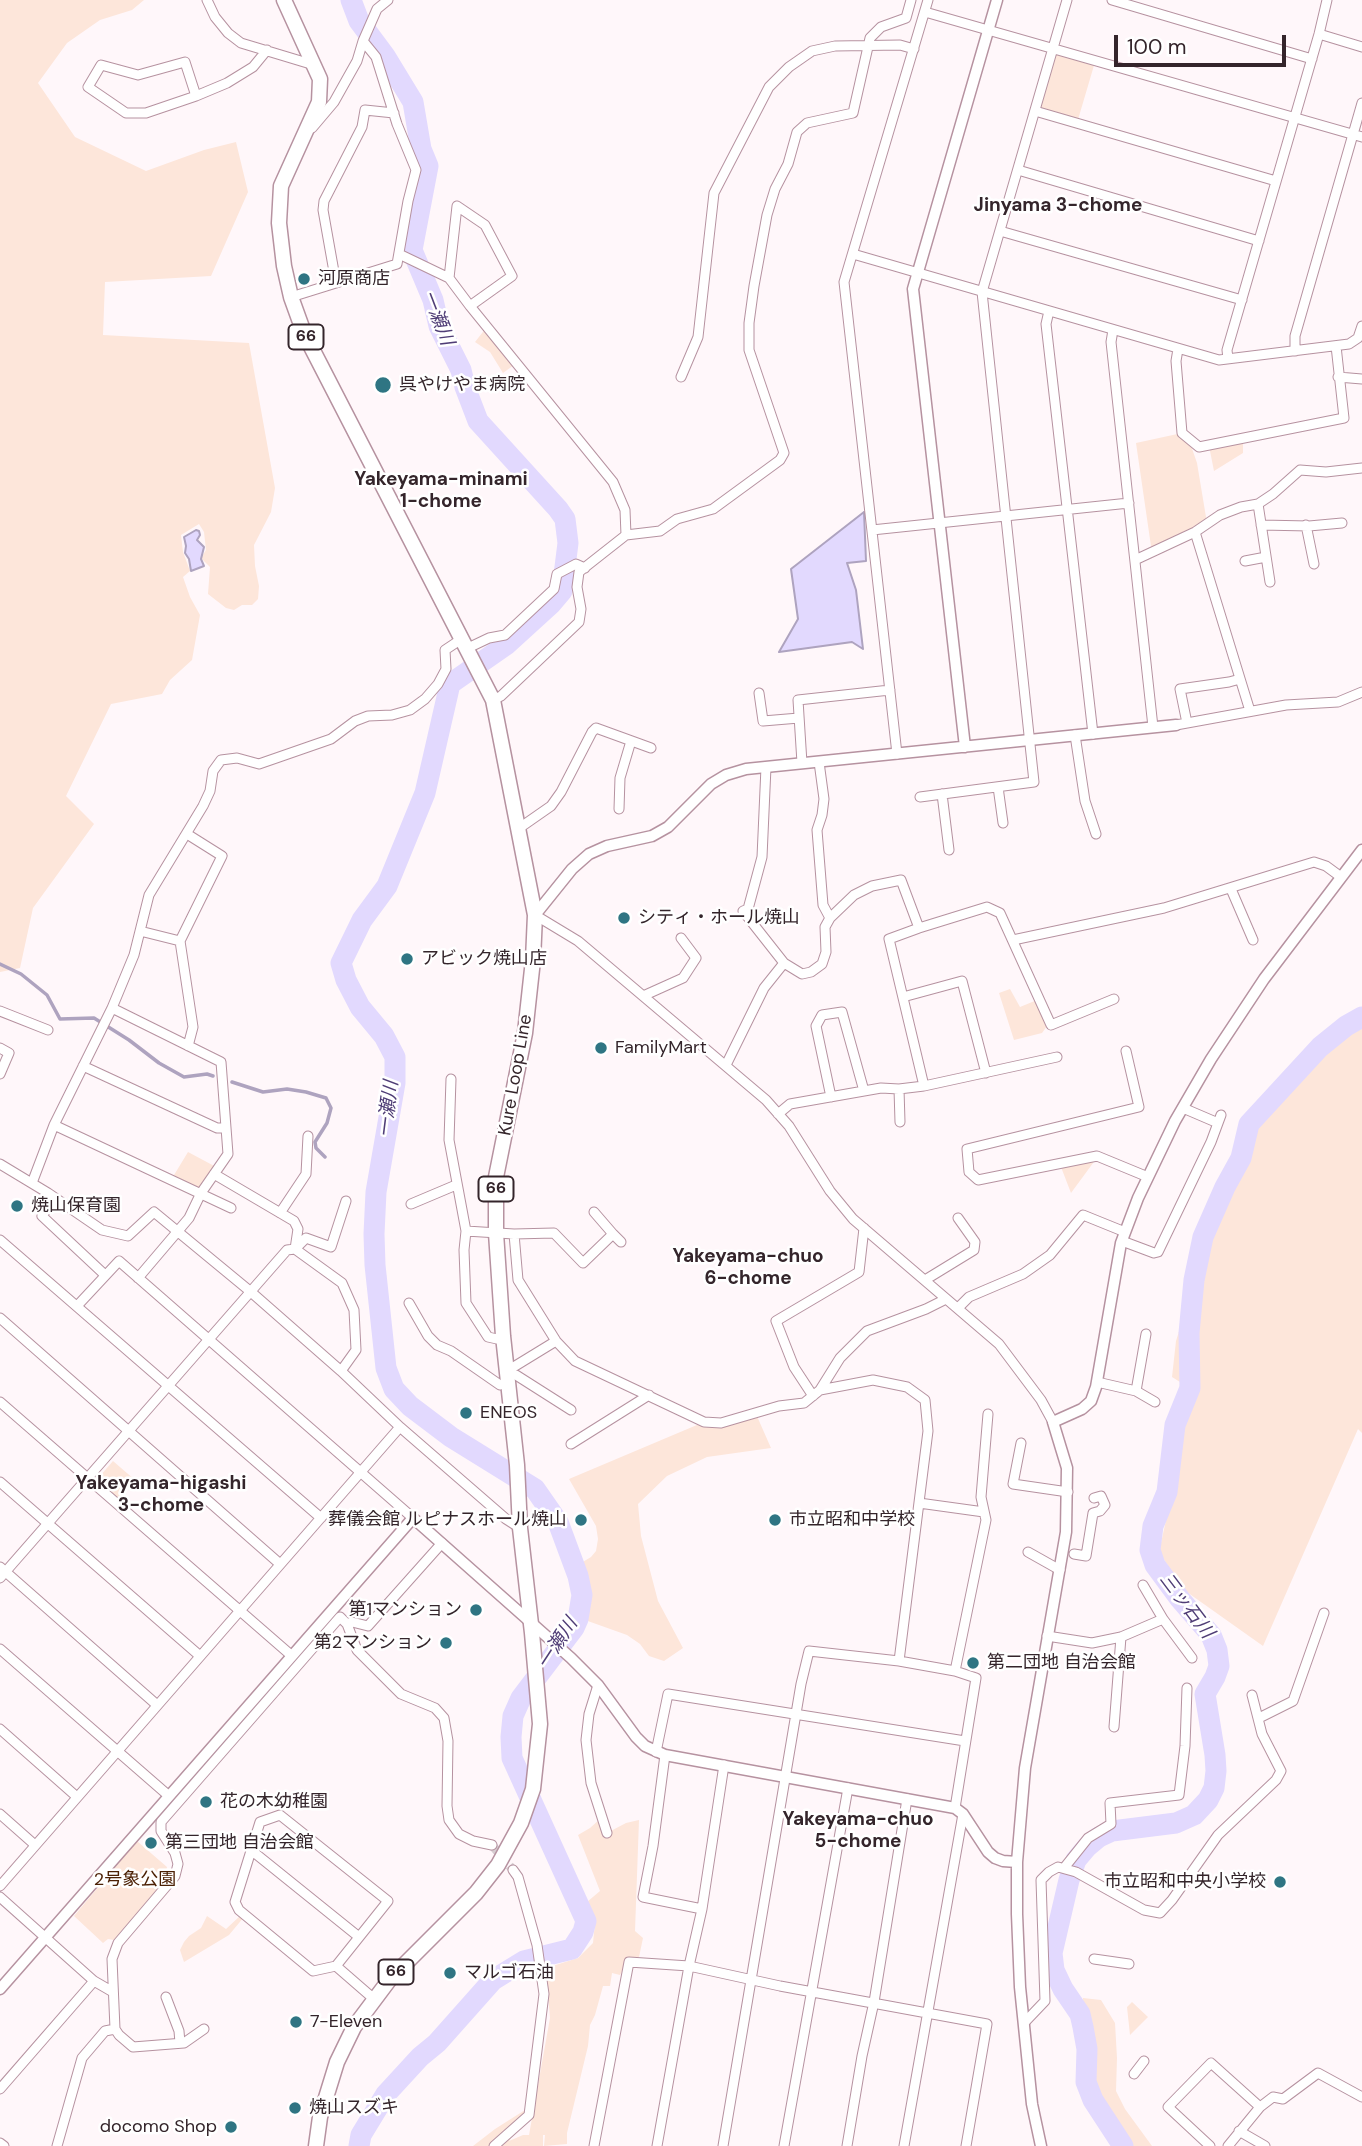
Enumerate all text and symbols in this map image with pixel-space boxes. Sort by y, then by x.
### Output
scale bar [1117,21,1288,65]
text: 100 m [1127,33,1187,61]
district label: Jinyama 3-chome [974,195,1142,217]
place label: 河原商店 [318,268,390,290]
marker: 河原商店 [296,271,312,287]
water label: 一瀬川 [416,287,458,349]
road number: 66 [288,324,324,350]
place label: 呉やけやま病院 [399,374,525,396]
marker: 呉やけやま病院 [373,375,393,395]
district label: Yakeyama-minami 1-chome [354,469,528,513]
place label: シティ・ホール焼山 [638,907,800,929]
marker: シティ・ホール焼山 [616,910,632,926]
place label: アビック焼山店 [421,948,547,970]
marker: アビック焼山店 [399,951,415,967]
street label: Kure Loop Line [495,1013,537,1137]
place label: FamilyMart [615,1037,707,1059]
marker: FamilyMart [593,1040,609,1056]
water label: 一瀬川 [374,1079,404,1139]
road number: 66 [478,1176,514,1202]
place label: 焼山保育園 [31,1195,121,1217]
marker: 焼山保育園 [9,1198,25,1214]
district label: Yakeyama-chuo 6-chome [672,1246,824,1290]
place label: ENEOS [480,1402,537,1424]
marker: ENEOS [458,1405,474,1421]
district label: Yakeyama-higashi 3-chome [75,1473,247,1517]
place label: 葬儀会館 ルピナスホール焼山 [328,1509,567,1531]
place label: 市立昭和中学校 [789,1509,915,1531]
marker: 葬儀会館 ルピナスホール焼山 [573,1512,589,1528]
marker: 市立昭和中学校 [767,1512,783,1528]
water label: 三ッ石川 [1154,1569,1218,1643]
place label: 第1マンション [348,1599,462,1621]
marker: 第1マンション [468,1602,484,1618]
water label: 一瀬川 [533,1614,583,1674]
place label: 第2マンション [314,1632,432,1654]
marker: 第2マンション [438,1635,454,1651]
place label: 第二団地 自治会館 [987,1652,1136,1674]
marker: 第二団地 自治会館 [965,1655,981,1671]
place label: 花の木幼稚園 [220,1791,328,1813]
marker: 花の木幼稚園 [198,1794,214,1810]
district label: Yakeyama-chuo 5-chome [782,1809,934,1853]
place label: 第三団地 自治会館 [165,1832,314,1854]
marker: 第三団地 自治会館 [143,1835,159,1851]
park label: 2号象公園 [94,1869,176,1891]
place label: 市立昭和中央小学校 [1104,1871,1266,1893]
marker: 市立昭和中央小学校 [1272,1874,1288,1890]
road number: 66 [378,1960,414,1984]
place label: マルゴ石油 [464,1962,554,1984]
marker: マルゴ石油 [442,1965,458,1981]
place label: 7-Eleven [310,2011,382,2033]
marker: 7-Eleven [288,2014,304,2030]
place label: 焼山スズキ [309,2097,399,2119]
marker: 焼山スズキ [287,2100,303,2116]
place label: docomo Shop [100,2116,217,2138]
marker: docomo Shop [223,2119,239,2135]

